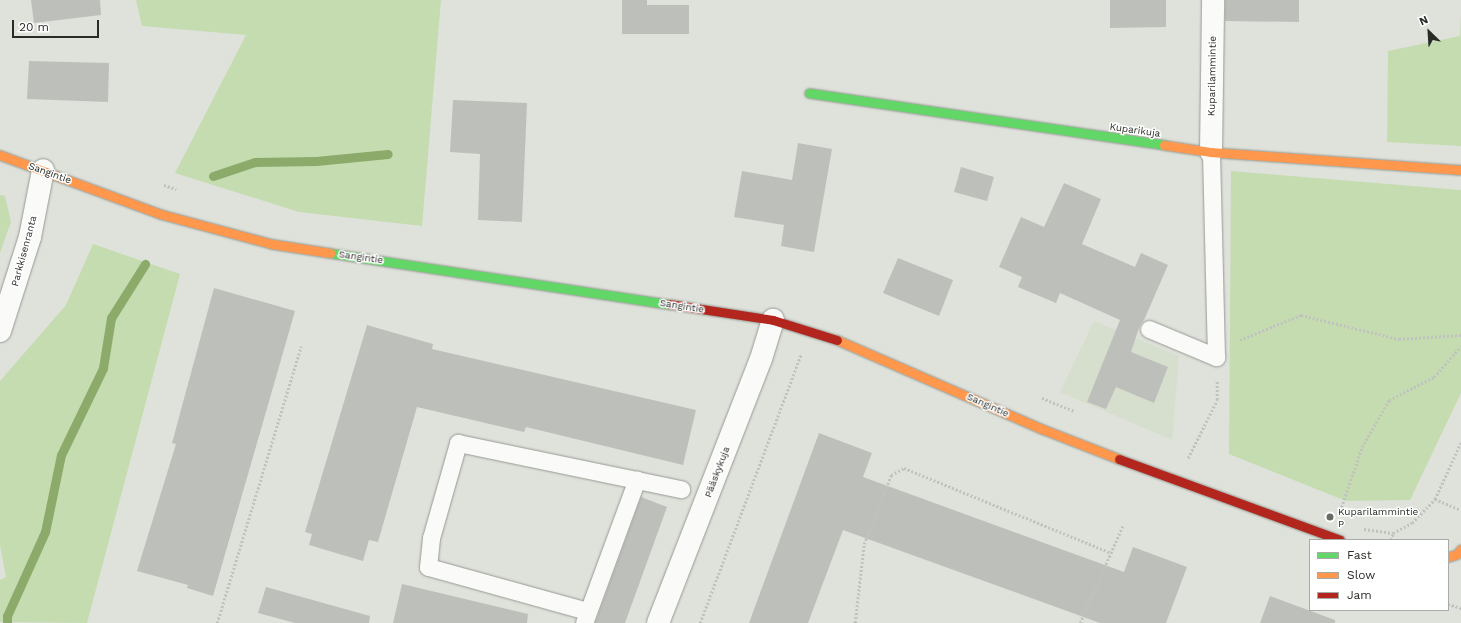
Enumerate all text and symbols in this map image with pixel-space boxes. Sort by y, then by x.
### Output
scale bar [14,12,101,38]
north arrow [1409,12,1449,52]
text: N [1417,13,1430,28]
text: 20 m [19,20,49,34]
street label: Kuparilammintie [1205,36,1219,116]
street label: Kuparikuja [1109,120,1161,140]
street label: Sangintie [27,160,73,186]
street label: Parkkisenranta [9,214,39,288]
street label: Sangintie [338,248,384,266]
street label: Sangintie [659,297,705,315]
street label: Sangintie [965,390,1011,420]
street label: Pääskykuja [702,445,732,499]
place label: Kuparilammintie P [1338,505,1418,528]
marker: Kuparilammintie P [1325,512,1335,522]
legend [1309,539,1449,611]
text: Fast [1347,548,1372,562]
text: Slow [1347,568,1375,582]
text: Jam [1347,588,1372,602]

